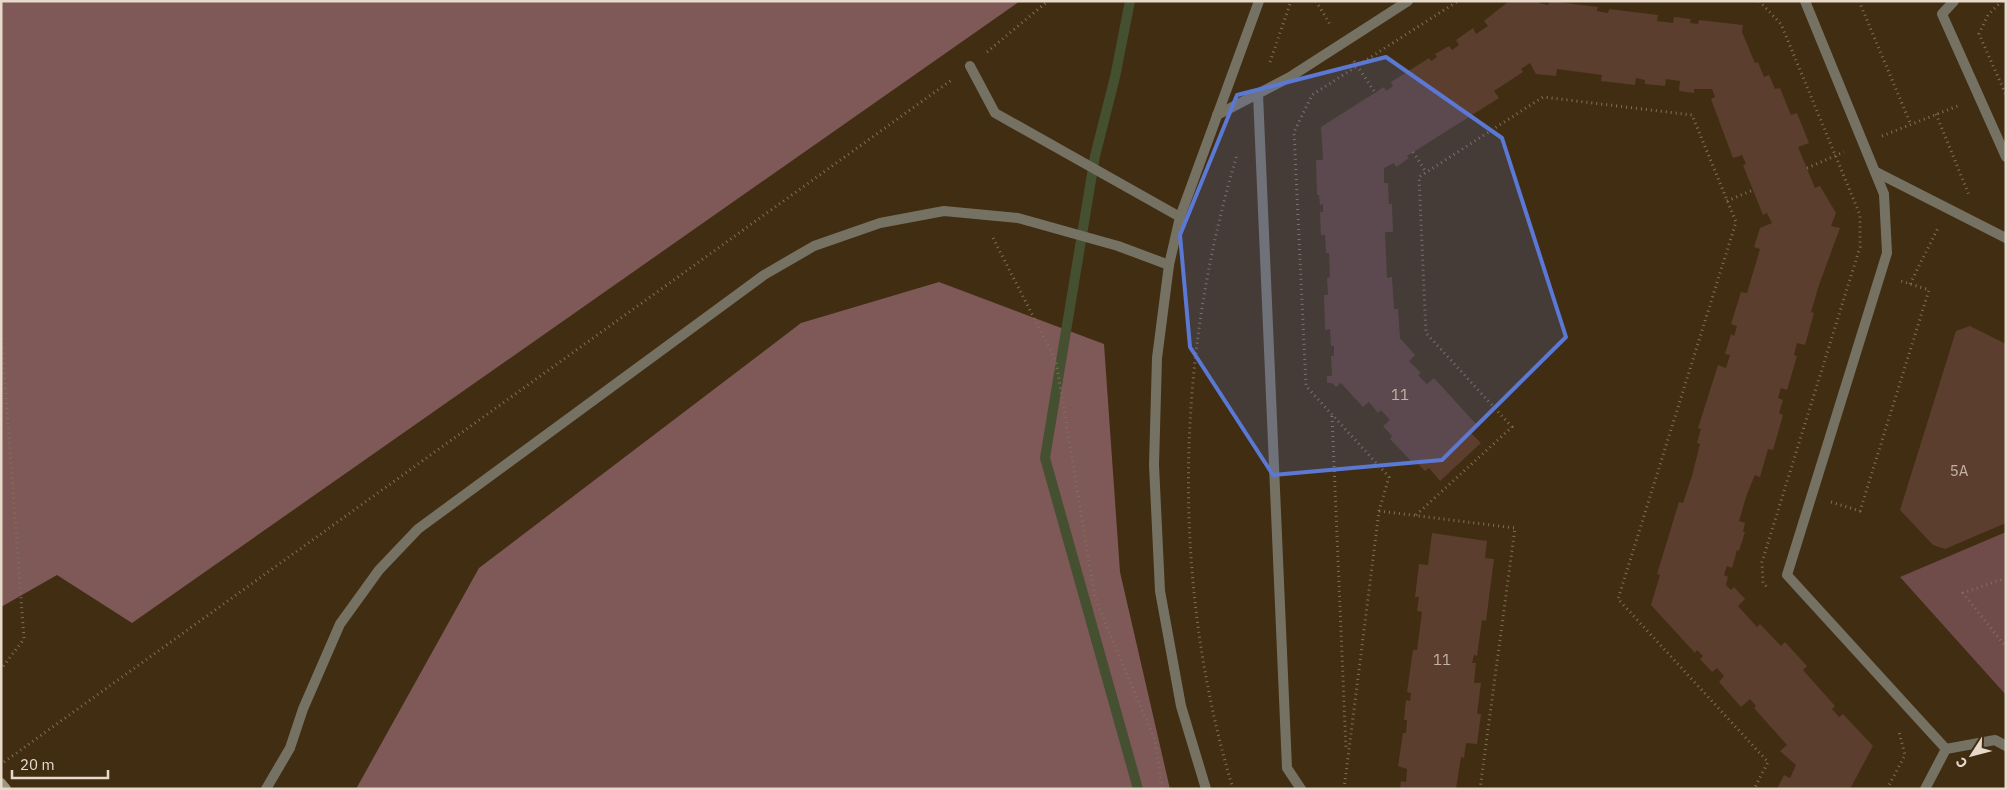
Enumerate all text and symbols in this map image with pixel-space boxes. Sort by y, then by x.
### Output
house number: 11 [1391,385,1409,404]
house number: 5А [1950,461,1969,480]
house number: 11 [1433,650,1451,669]
north arrow [1947,730,1997,780]
scale bar [12,748,109,780]
text: С [1952,754,1971,772]
text: 20 m [20,755,55,774]

